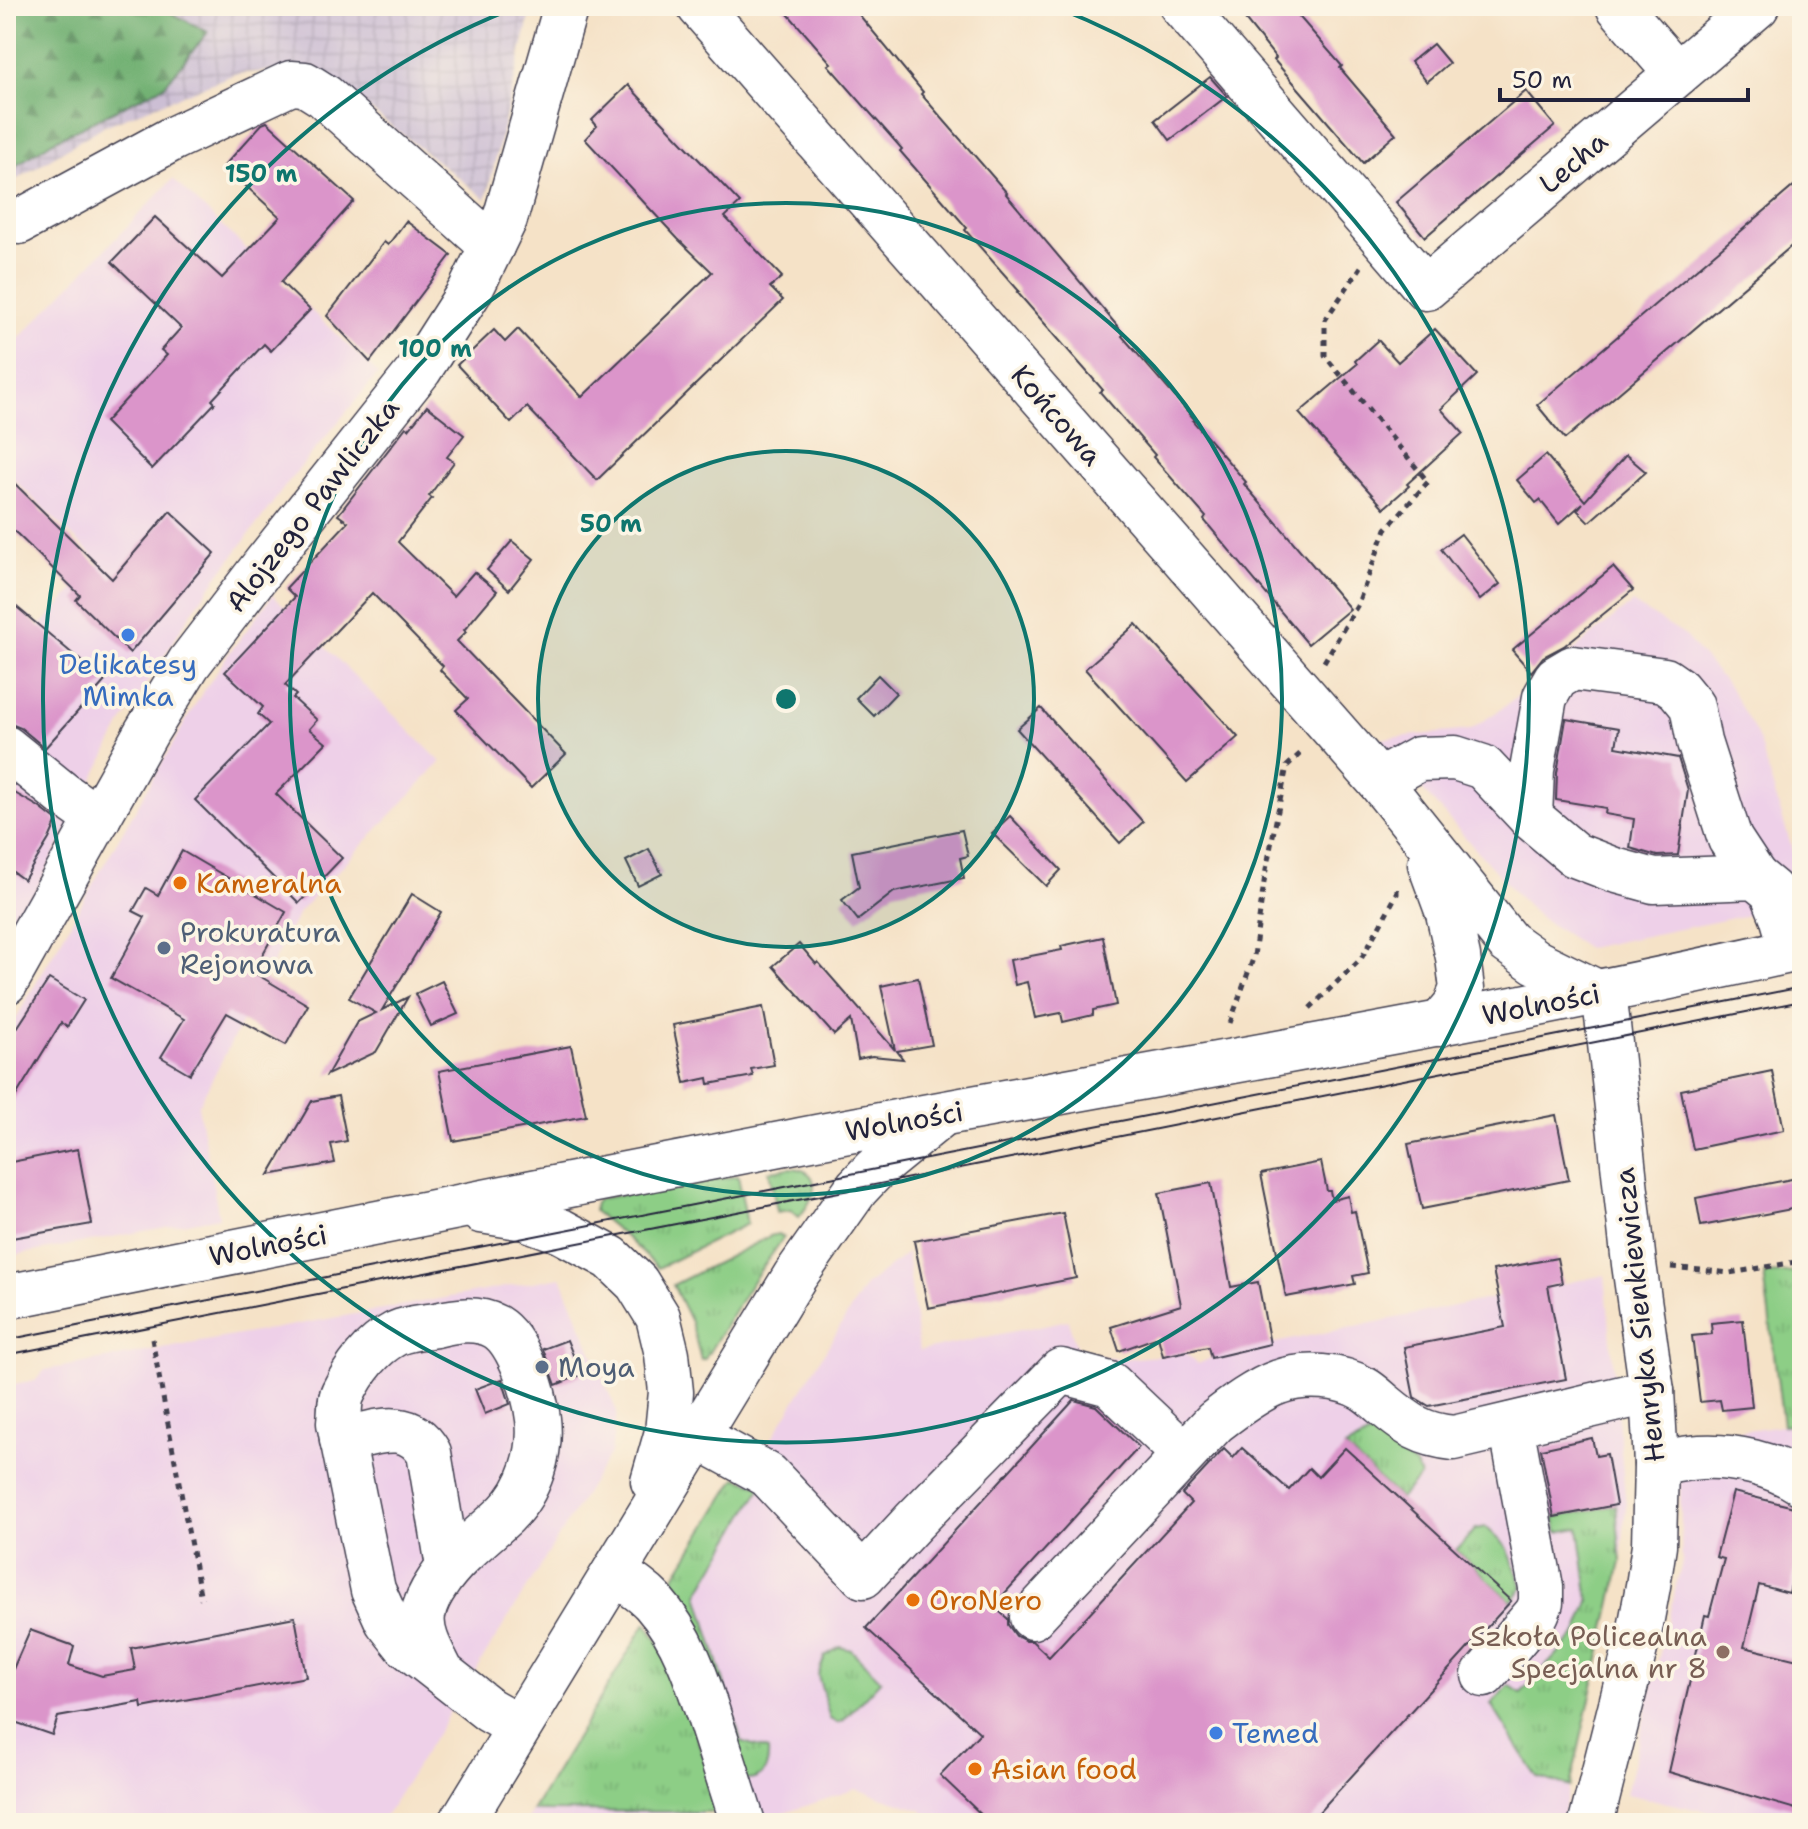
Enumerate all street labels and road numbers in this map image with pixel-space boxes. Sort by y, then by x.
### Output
street label: Lecha [1531,122,1615,202]
street label: Końcowa [1003,356,1111,474]
street label: Alojzego Pawliczka [217,390,407,620]
street label: Wolności [1479,974,1603,1034]
street label: Wolności [842,1092,966,1150]
street label: Henryka Sienkiewicza [1605,1166,1673,1464]
street label: Wolności [206,1215,330,1275]

